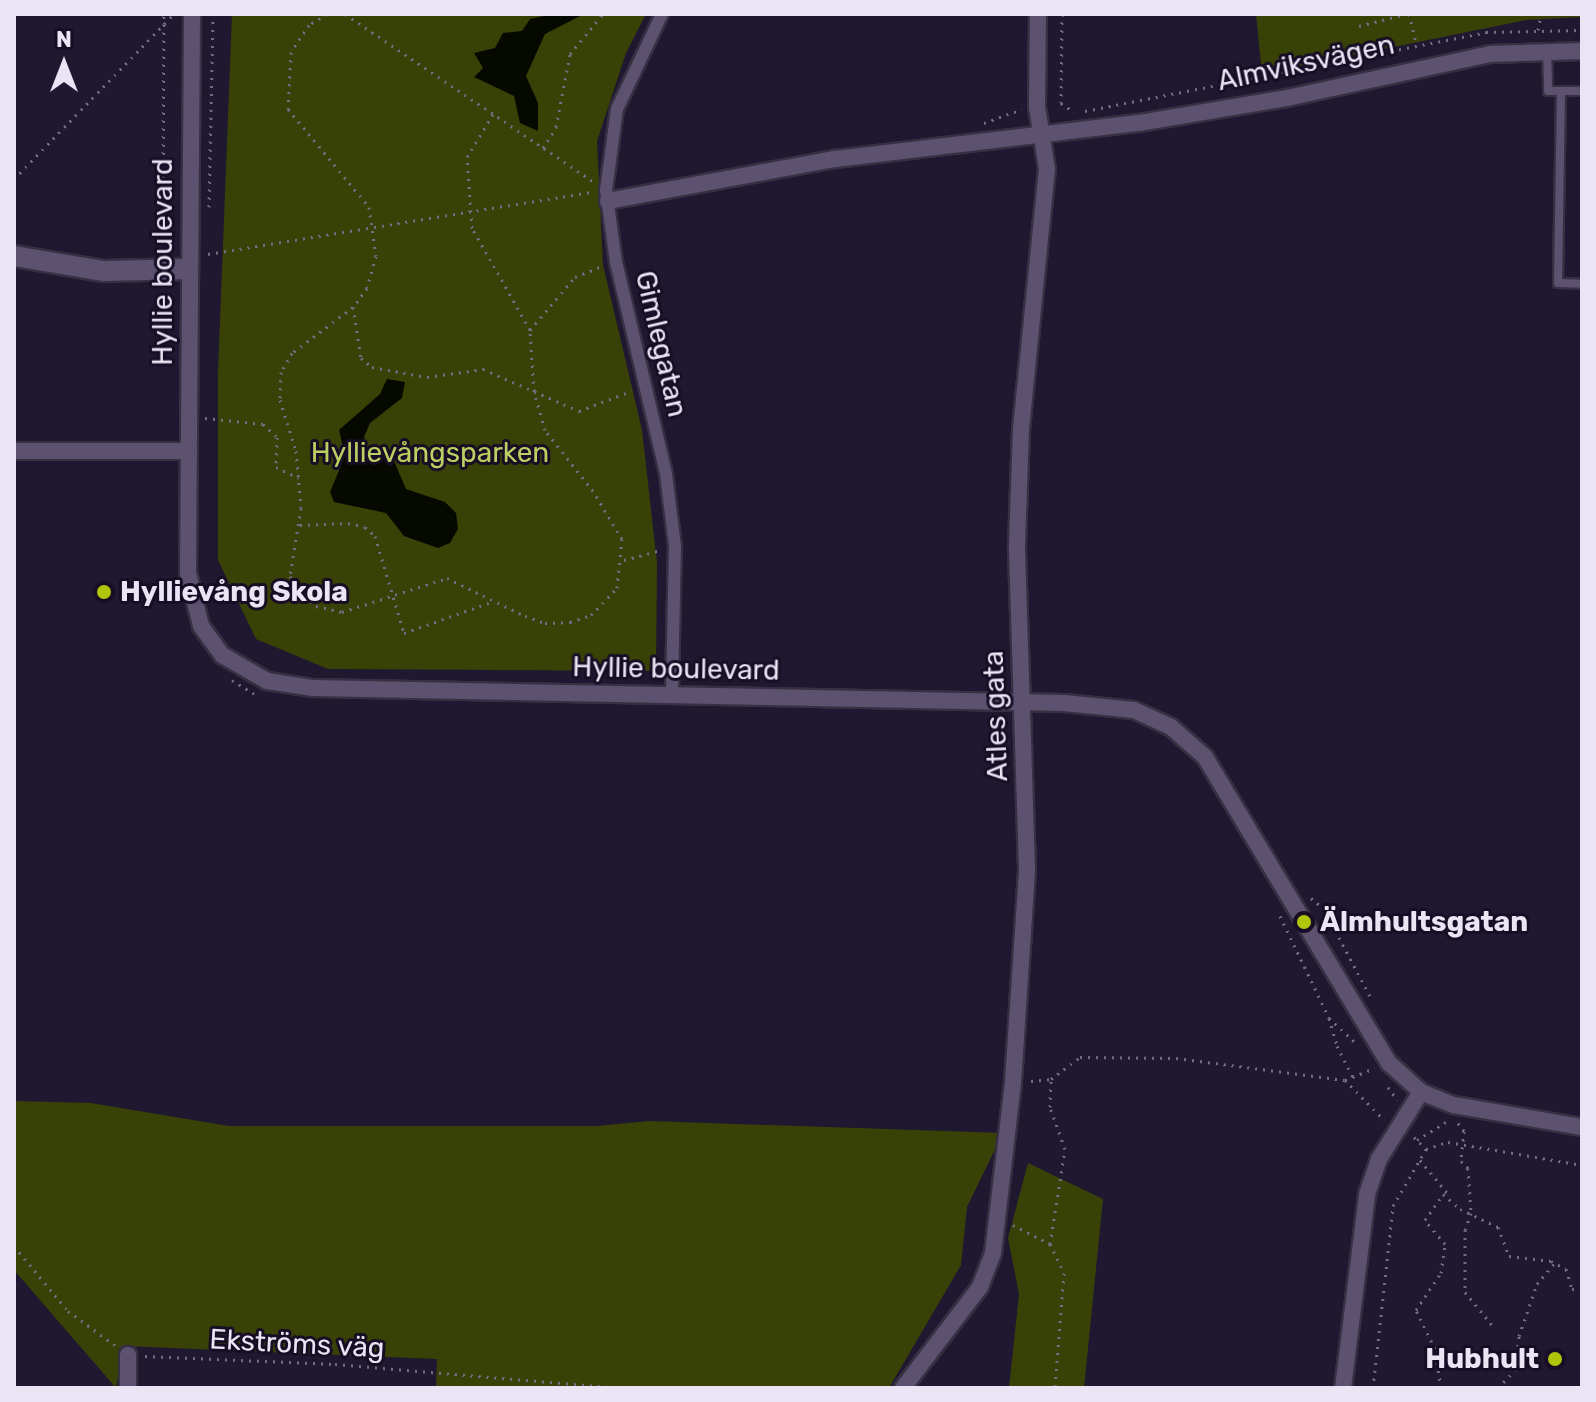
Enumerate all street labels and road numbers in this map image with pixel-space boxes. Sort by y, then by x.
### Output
street label: Almviksvägen [1214,28,1398,98]
street label: Hyllie boulevard [146,158,180,366]
street label: Gimlegatan [628,268,694,420]
street label: Hyllie boulevard [572,650,780,688]
street label: Atles gata [977,650,1015,782]
street label: Ekströms väg [208,1323,386,1365]

